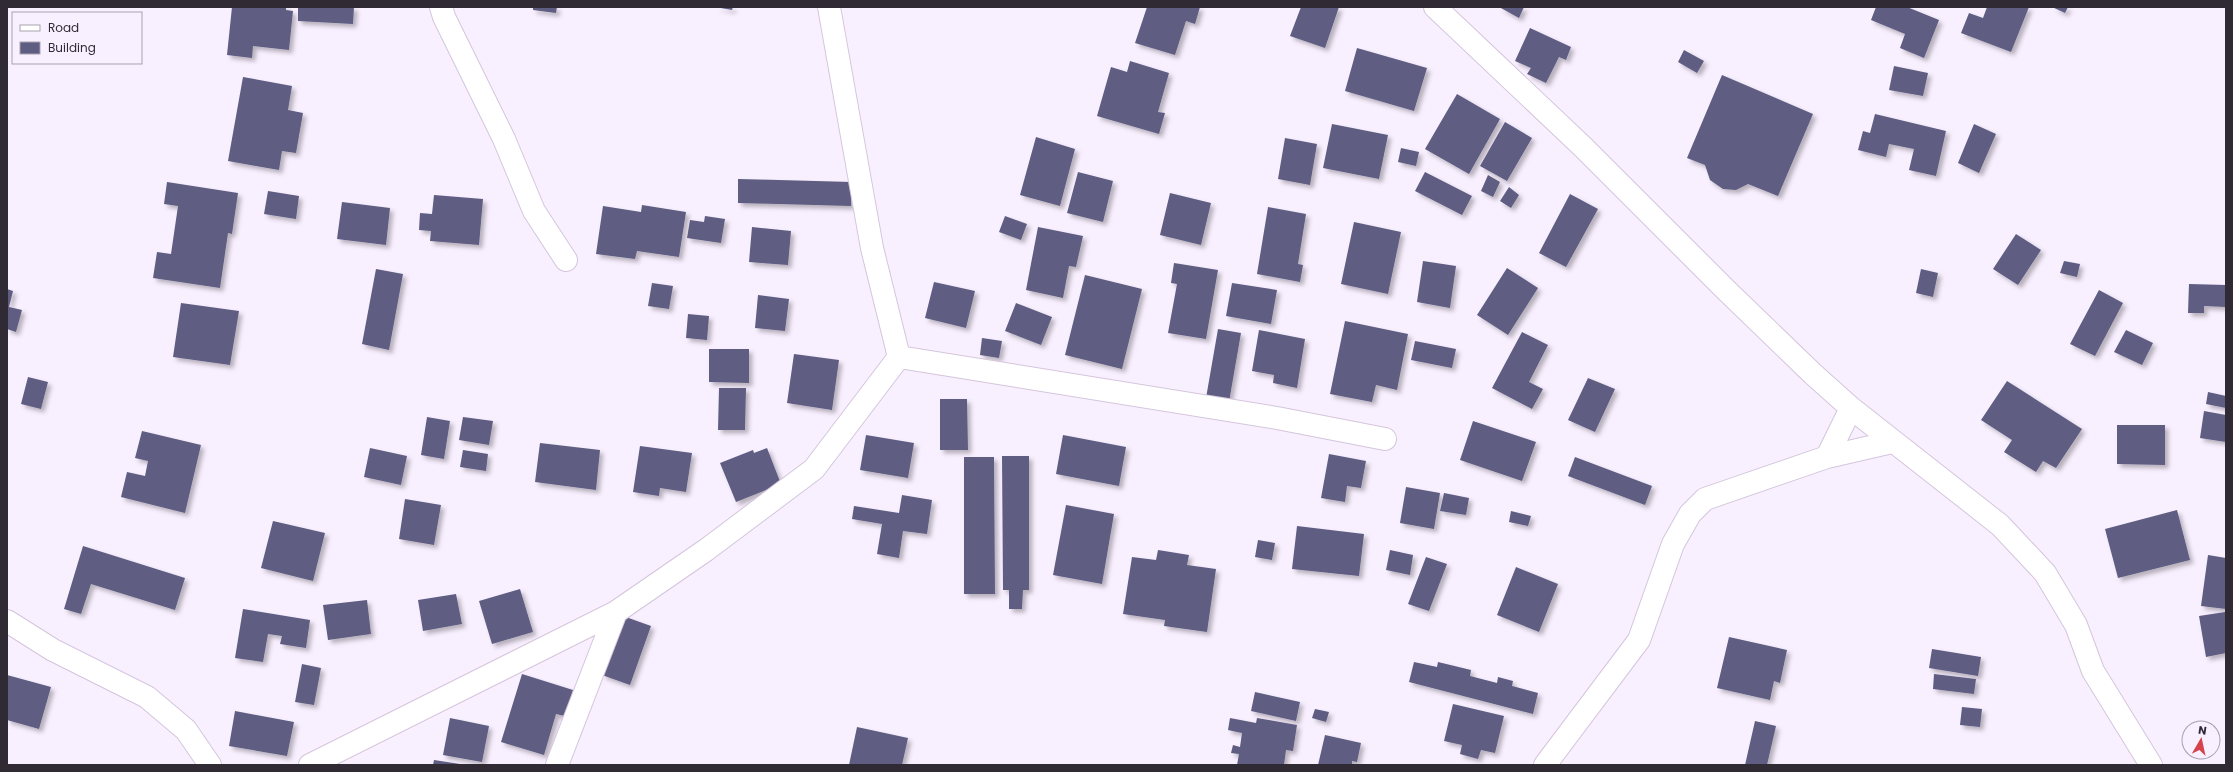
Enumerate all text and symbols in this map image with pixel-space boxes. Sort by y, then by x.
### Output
legend [12,12,142,64]
text: Road [48,19,79,36]
text: Building [48,39,96,56]
north arrow [2181,720,2221,760]
text: N [2197,722,2208,739]

